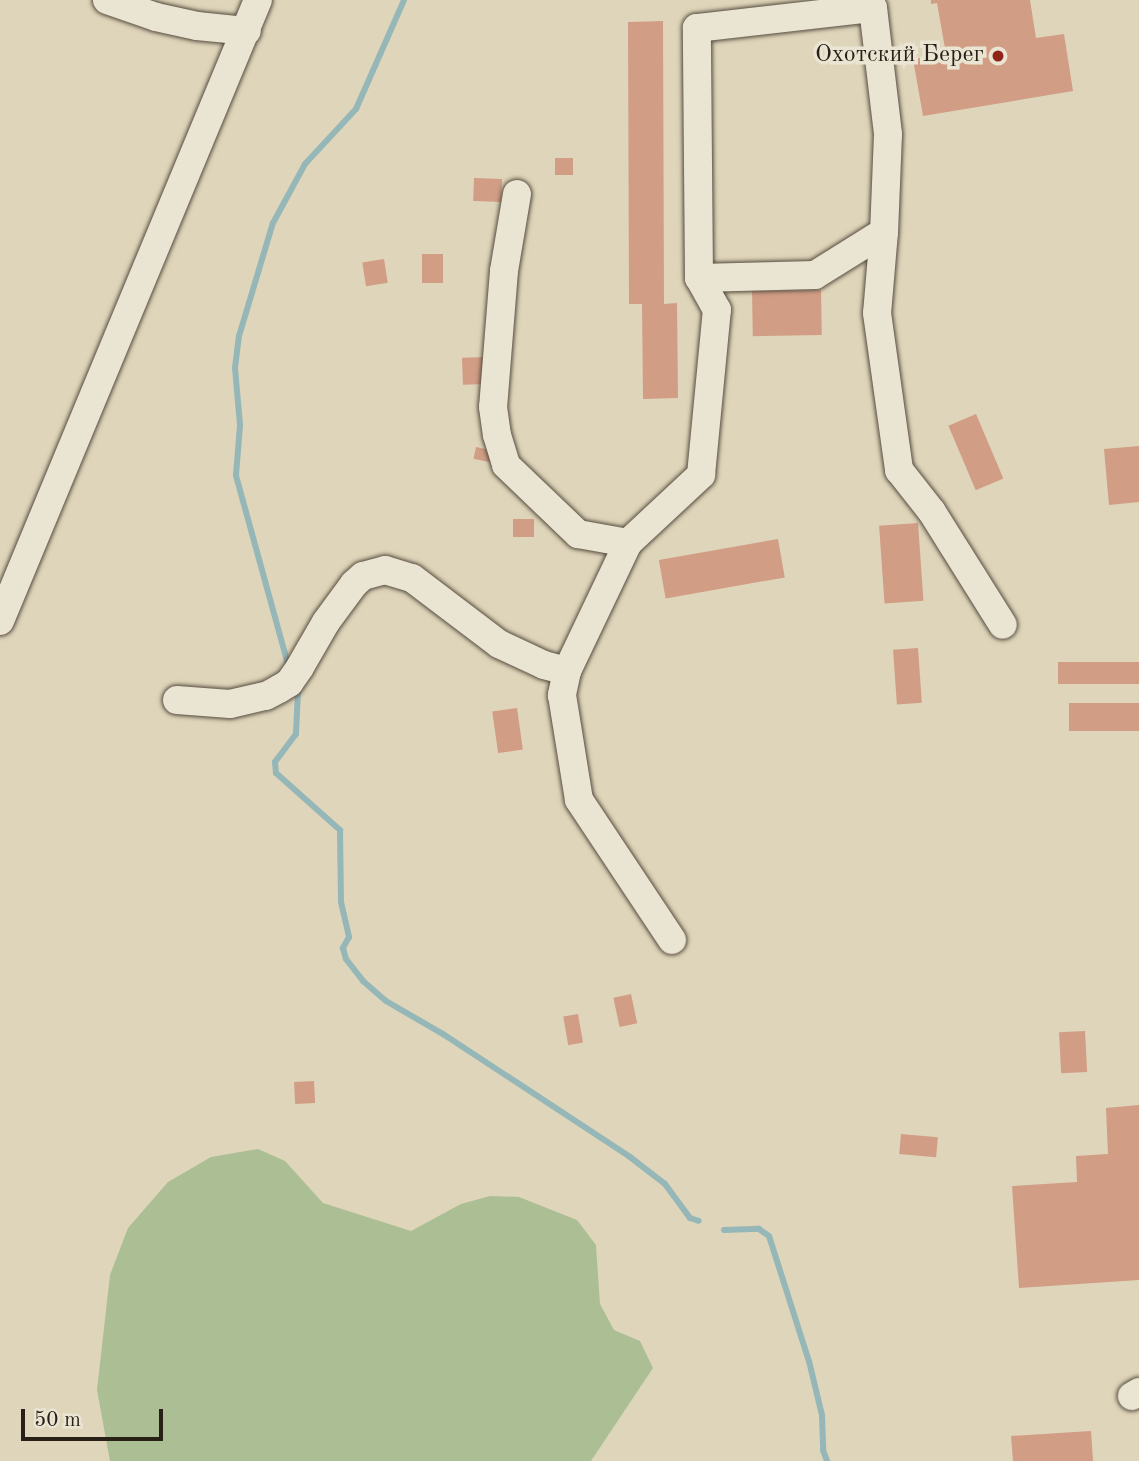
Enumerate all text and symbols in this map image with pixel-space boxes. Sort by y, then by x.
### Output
place label: Охотский Берег [815,42,984,70]
marker: Охотский Берег [990,48,1006,64]
scale bar [24,1394,166,1438]
text: 50 m [34,1410,81,1431]

